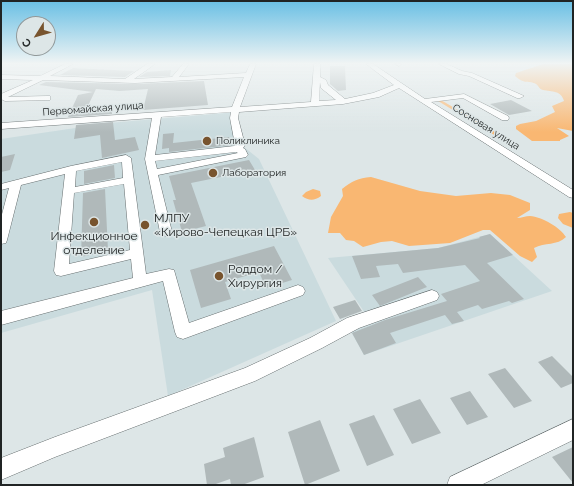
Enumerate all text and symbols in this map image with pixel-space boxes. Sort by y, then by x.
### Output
north arrow [16,16,56,56]
text: С [19,36,34,50]
street label: Первомайская улица [42,99,144,119]
street label: Сосновая улица [450,102,522,152]
marker: Поликлиника [201,135,213,147]
place label: Поликлиника [216,135,280,147]
marker: Лаборатория [207,167,219,179]
place label: Лаборатория [222,167,286,179]
place label: МЛПУ «Кирово-Чепецкая ЦРБ» [154,211,297,239]
marker: Инфекционное отделение [88,216,100,228]
marker: МЛПУ «Кирово-Чепецкая ЦРБ» [139,219,151,231]
place label: Инфекционное отделение [50,229,138,257]
place label: Роддом / Хирургия [228,262,282,290]
marker: Роддом / Хирургия [213,270,225,282]

